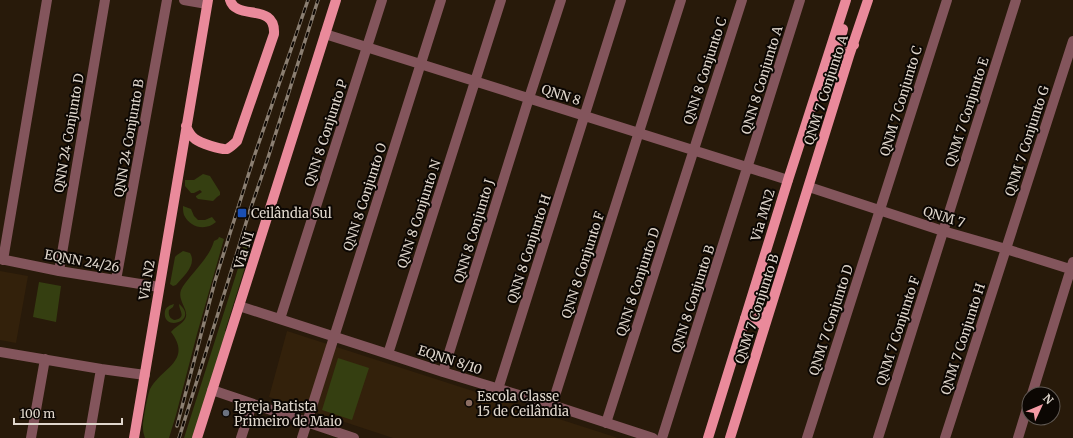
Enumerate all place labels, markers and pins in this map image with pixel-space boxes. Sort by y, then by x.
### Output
place label: Ceilândia Sul [251,205,332,222]
marker: Ceilândia Sul [236,207,248,219]
place label: Escola Classe 15 de Ceilândia [477,388,569,420]
place label: Igreja Batista Primeiro de Maio [234,398,342,430]
marker: Escola Classe 15 de Ceilândia [464,398,474,408]
marker: Igreja Batista Primeiro de Maio [221,408,231,418]

